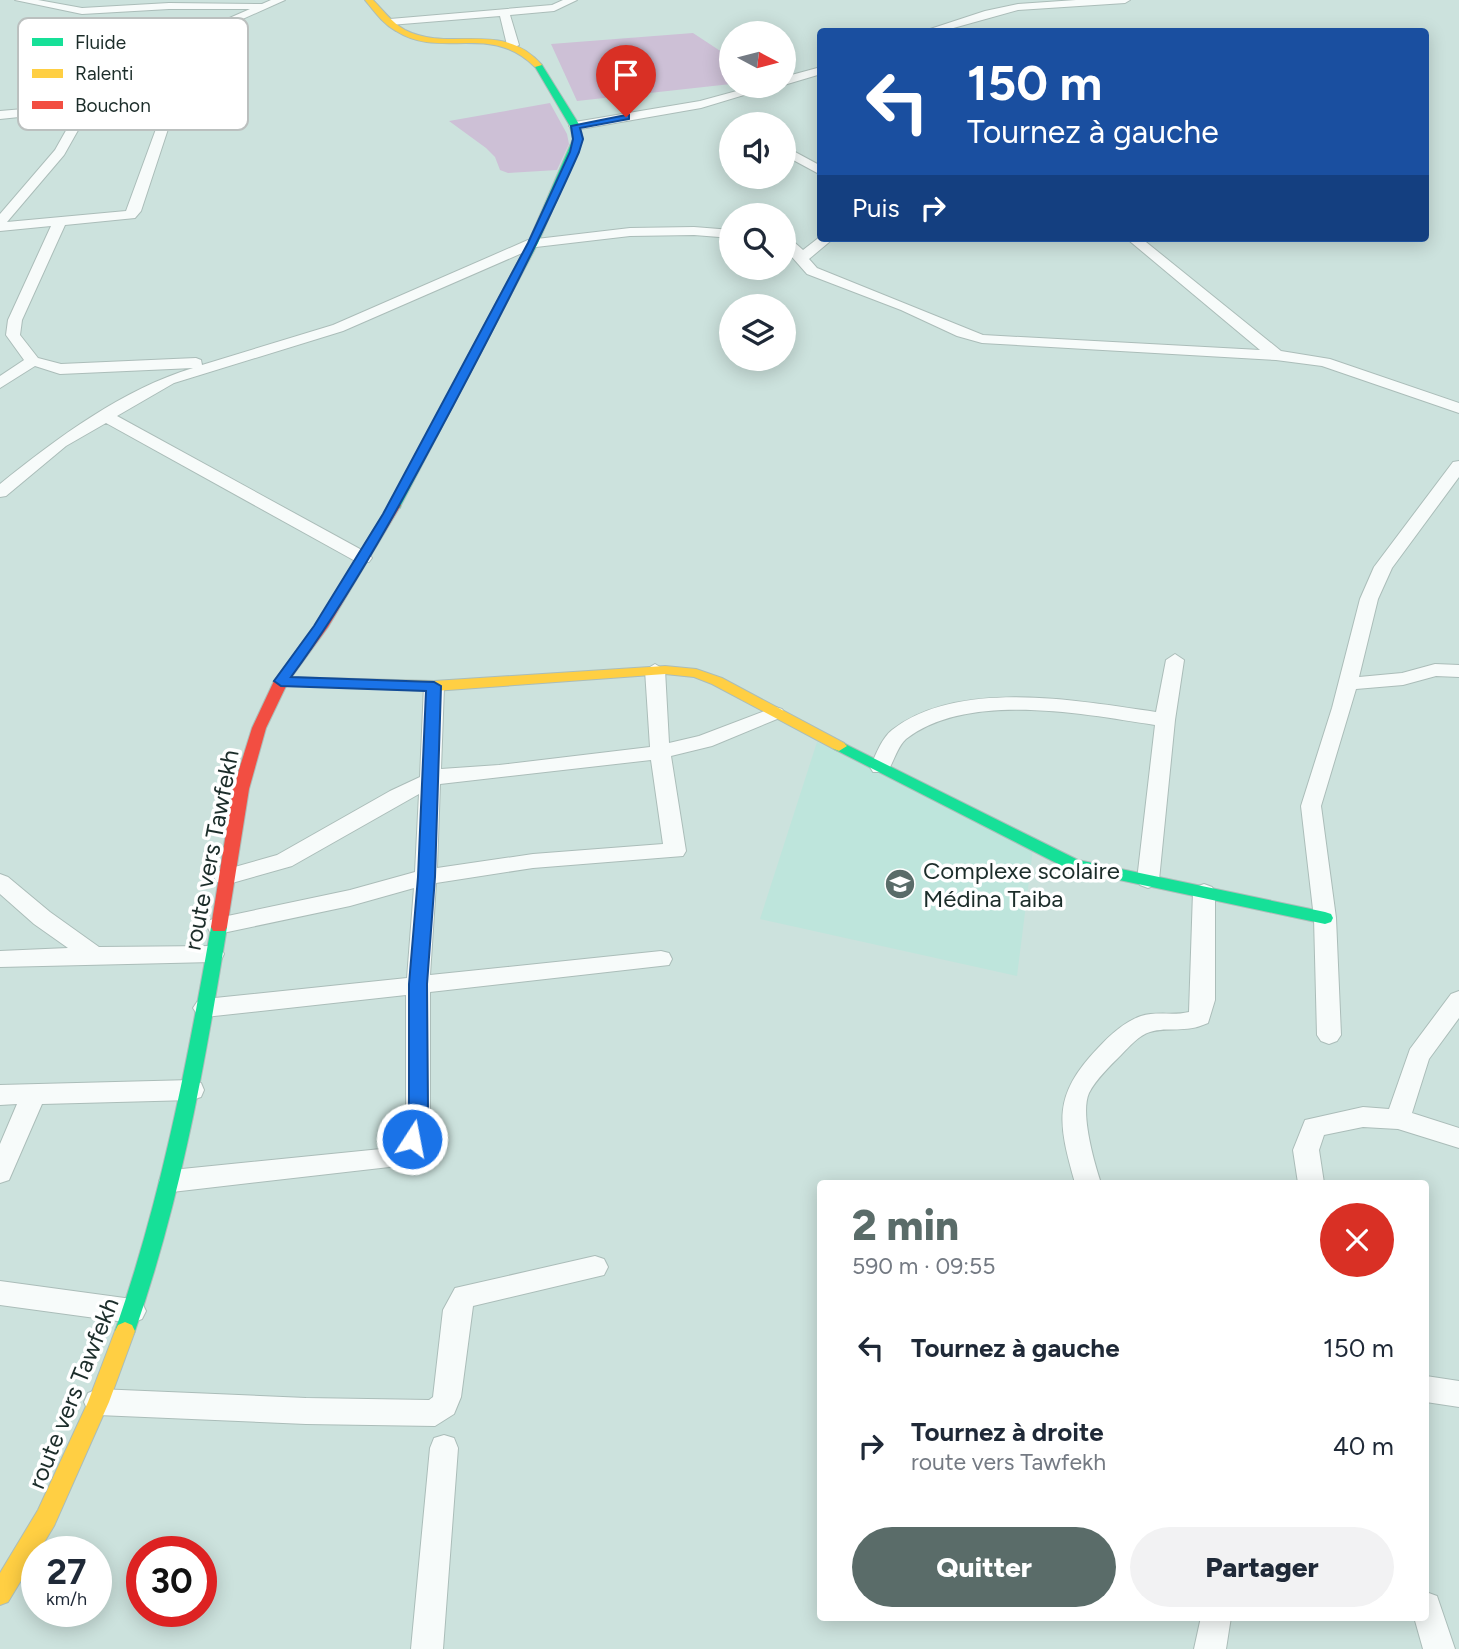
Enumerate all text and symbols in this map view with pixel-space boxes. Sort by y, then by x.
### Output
legend [18,18,248,130]
north arrow [719,21,796,98]
map controls [719,21,796,371]
text: Fluide [75,31,126,54]
pin [596,45,656,117]
text: 150 m [967,53,1102,112]
icon: arrive [607,56,645,94]
icon: left [852,56,943,147]
text: Ralenti [75,62,133,85]
text: Bouchon [75,94,151,117]
button: sound [719,112,796,189]
text: Tournez à gauche [967,113,1219,151]
icon: right [914,189,952,227]
text: Puis [852,192,900,224]
button: search [719,203,796,280]
button: layers [719,294,796,371]
street label: route vers Tawfekh [177,747,245,953]
place label: Complexe scolaire Médina Taiba [923,856,1120,913]
school or university icon: Complexe scolaire Médina Taiba [883,867,917,901]
position arrow [375,1102,449,1176]
text: 2 min [852,1200,959,1251]
button: close [1320,1203,1394,1277]
text: 590 m · 09:55 [852,1252,995,1280]
street label: route vers Tawfekh [21,1293,125,1493]
icon: left [852,1329,890,1367]
text: Tournez à gauche [911,1332,1120,1364]
text: 150 m [1323,1332,1394,1364]
text: Tournez à droite [911,1416,1104,1448]
icon: right [852,1427,890,1465]
text: 40 m [1333,1430,1394,1462]
text: route vers Tawfekh [911,1448,1106,1476]
button: Quitter [852,1527,1116,1607]
button: Partager [1130,1527,1394,1607]
speed limit sign: 30 [126,1536,217,1627]
text: 27 [47,1551,86,1593]
text: km/h [46,1588,87,1610]

